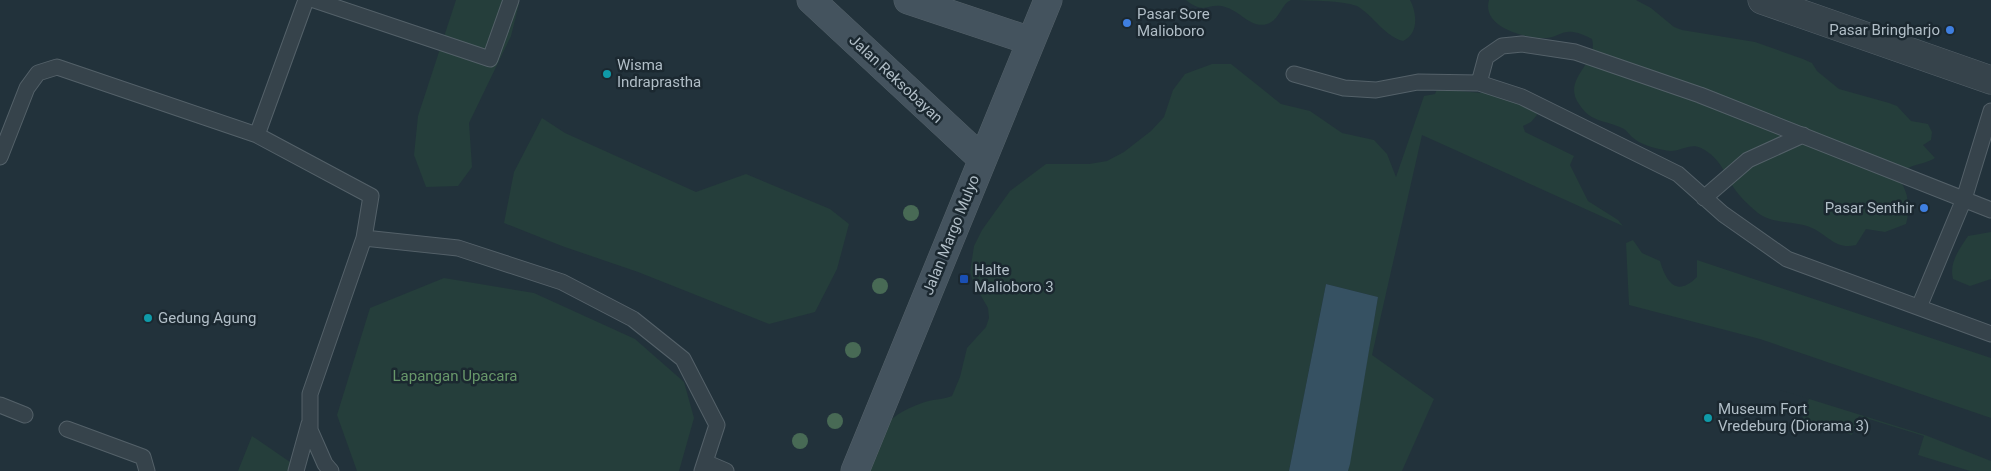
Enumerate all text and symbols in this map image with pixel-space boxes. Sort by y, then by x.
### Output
place label: Pasar Sore Malioboro [1137,5,1210,40]
marker: Pasar Sore Malioboro [1121,17,1133,29]
place label: Pasar Bringharjo [1829,21,1940,39]
marker: Pasar Bringharjo [1944,24,1956,36]
street label: Jalan Reksobayan [846,31,946,127]
place label: Wisma Indraprastha [617,56,701,91]
marker: Wisma Indraprastha [601,68,613,80]
street label: Jalan Margo Mulyo [919,172,983,298]
place label: Pasar Senthir [1825,199,1914,217]
marker: Pasar Senthir [1918,202,1930,214]
place label: Halte Malioboro 3 [974,261,1054,296]
marker: Halte Malioboro 3 [958,273,970,285]
place label: Gedung Agung [158,309,257,327]
marker: Gedung Agung [142,312,154,324]
park label: Lapangan Upacara [393,367,517,385]
place label: Museum Fort Vredeburg (Diorama 3) [1718,400,1869,435]
marker: Museum Fort Vredeburg (Diorama 3) [1702,412,1714,424]

